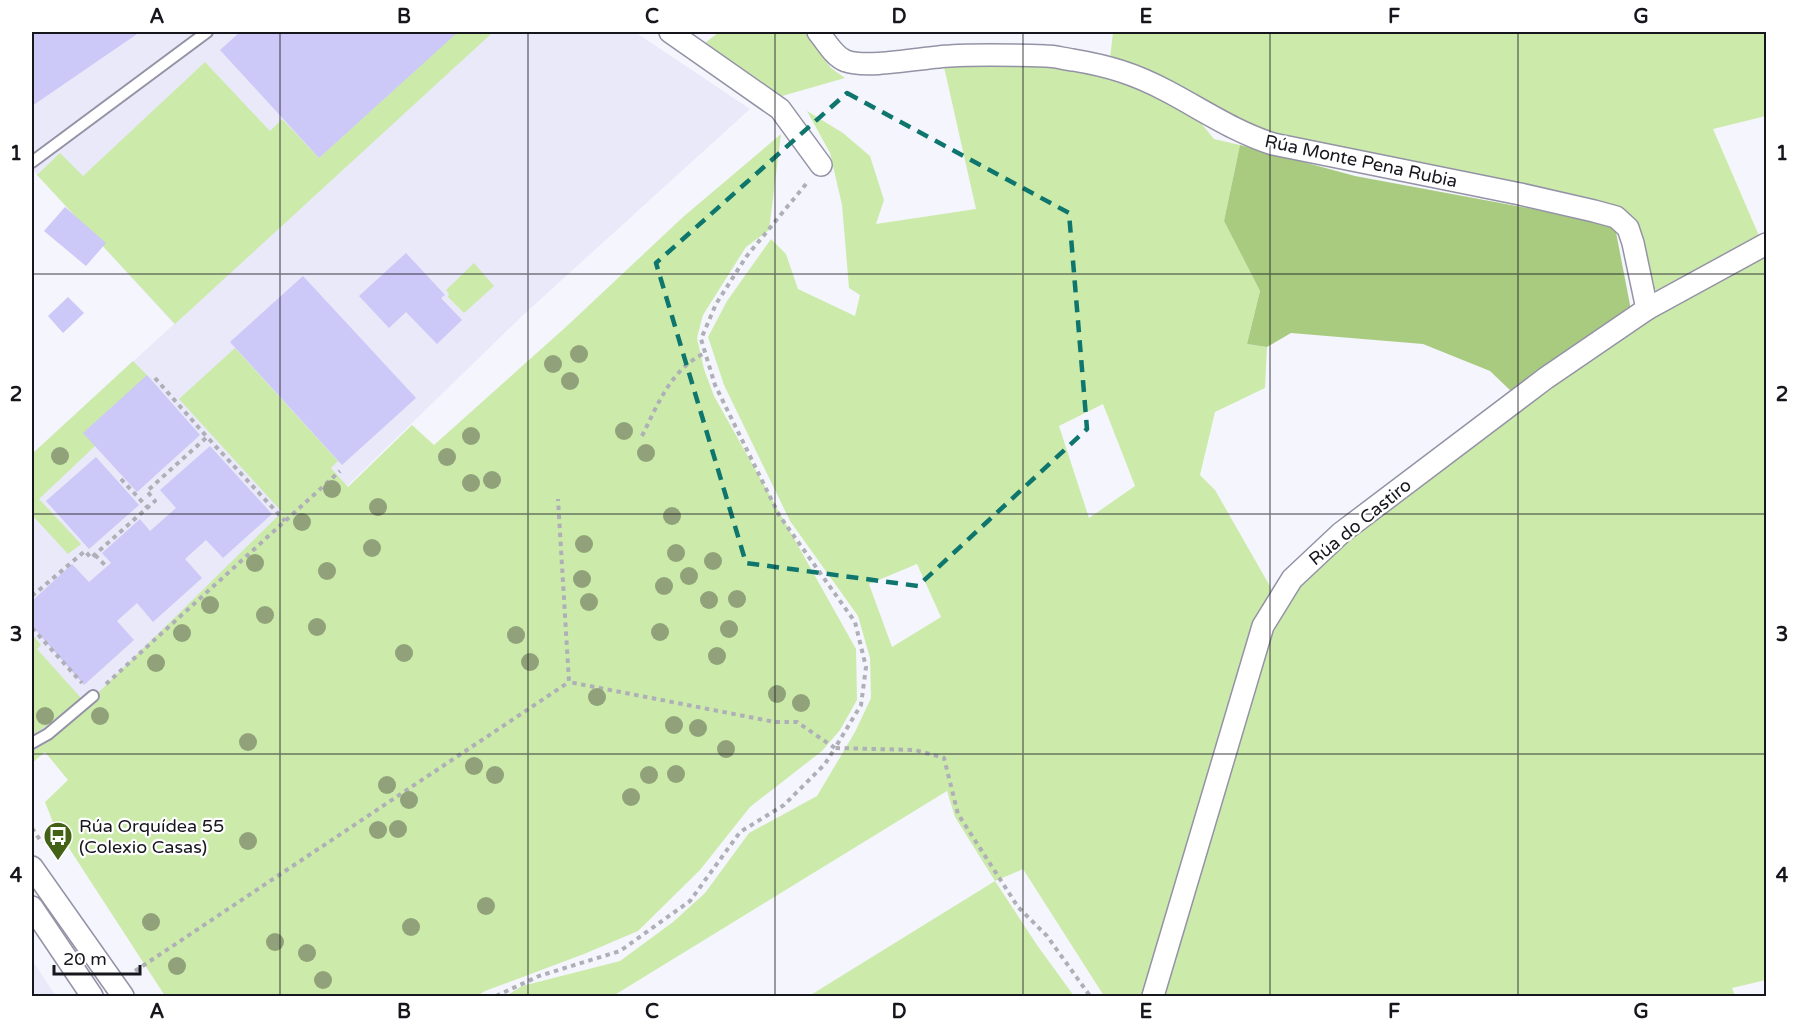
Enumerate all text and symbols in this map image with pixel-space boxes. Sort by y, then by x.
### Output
text: A [150,5,165,29]
text: B [397,5,411,29]
text: C [645,5,659,29]
text: D [891,5,907,29]
text: E [1140,5,1153,29]
text: F [1388,5,1400,29]
text: G [1633,5,1649,29]
street label: Rúa Monte Pena Rubia [1263,130,1459,192]
text: 1 [10,142,22,166]
text: 1 [1776,142,1788,166]
text: 2 [10,383,22,407]
text: 2 [1776,383,1788,407]
street label: Rúa do Castiro [1304,474,1416,570]
text: 3 [10,623,22,647]
text: 3 [1776,623,1788,647]
place label: Rúa Orquídea 55 (Colexio Casas) [79,815,224,858]
bus stop icon: Rúa Orquídea 55 (Colexio Casas) [42,820,74,862]
text: 4 [10,864,23,888]
text: 4 [1776,864,1789,888]
scale bar [54,938,140,976]
text: 20 m [63,948,107,970]
text: A [150,1000,165,1024]
text: B [397,1000,411,1024]
text: C [645,1000,659,1024]
text: D [891,1000,907,1024]
text: E [1140,1000,1153,1024]
text: F [1388,1000,1400,1024]
text: G [1633,1000,1649,1024]

